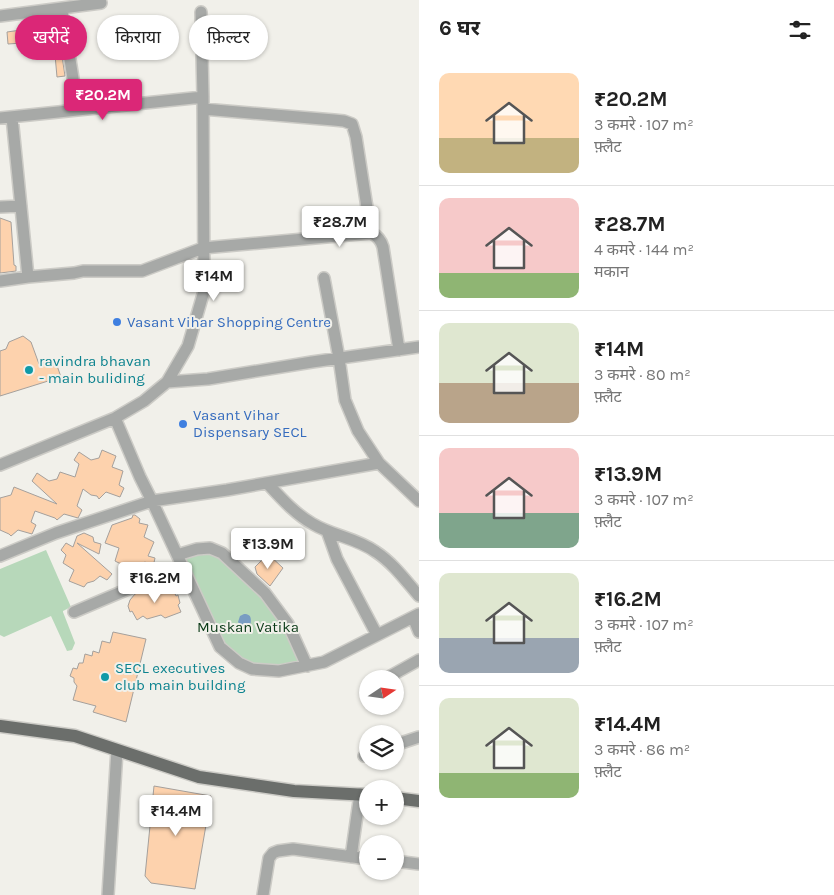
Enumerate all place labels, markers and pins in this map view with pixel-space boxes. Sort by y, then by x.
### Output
pin: ₹20.2M [62,78,144,121]
pin: ₹28.7M [299,206,381,248]
pin: ₹14M [184,260,244,302]
place label: Vasant Vihar Shopping Centre [127,313,331,331]
marker: Vasant Vihar Shopping Centre [111,316,123,328]
place label: ravindra bhavan - main buliding [39,352,151,387]
marker: ravindra bhavan - main buliding [23,364,35,376]
place label: Vasant Vihar Dispensary SECL [193,406,307,441]
marker: Vasant Vihar Dispensary SECL [177,418,189,430]
pin: ₹13.9M [227,528,309,570]
pin: ₹16.2M [114,562,196,604]
place label: SECL executives club main building [115,659,246,694]
marker: SECL executives club main building [99,671,111,683]
pin: ₹14.4M [135,794,217,837]

